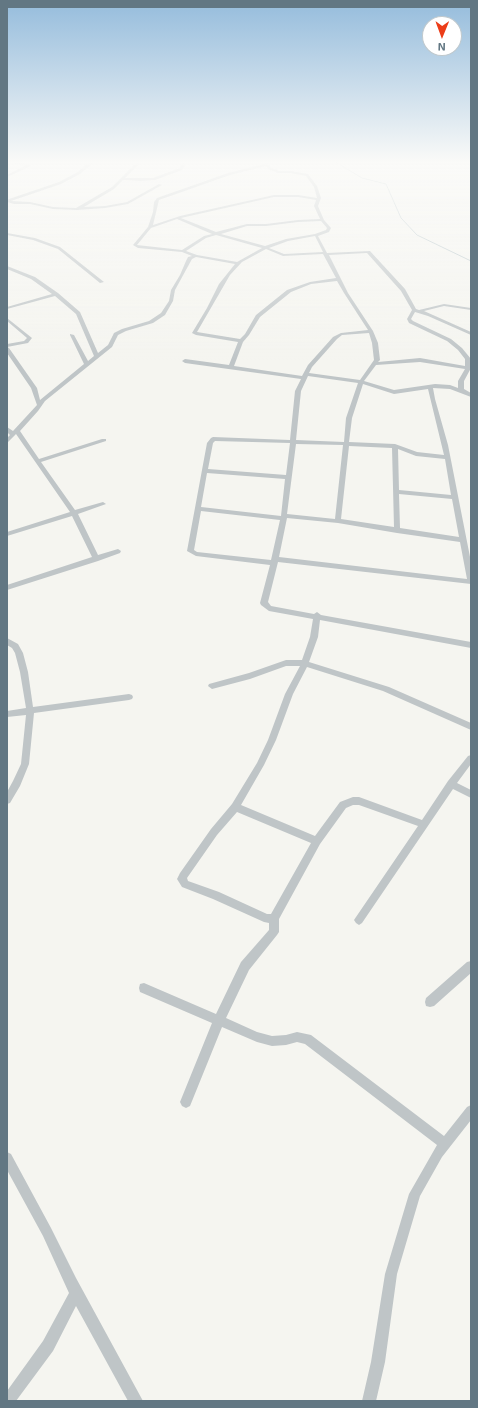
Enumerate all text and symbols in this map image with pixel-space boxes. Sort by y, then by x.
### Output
north arrow [422,16,462,56]
text: N [438,41,446,54]

